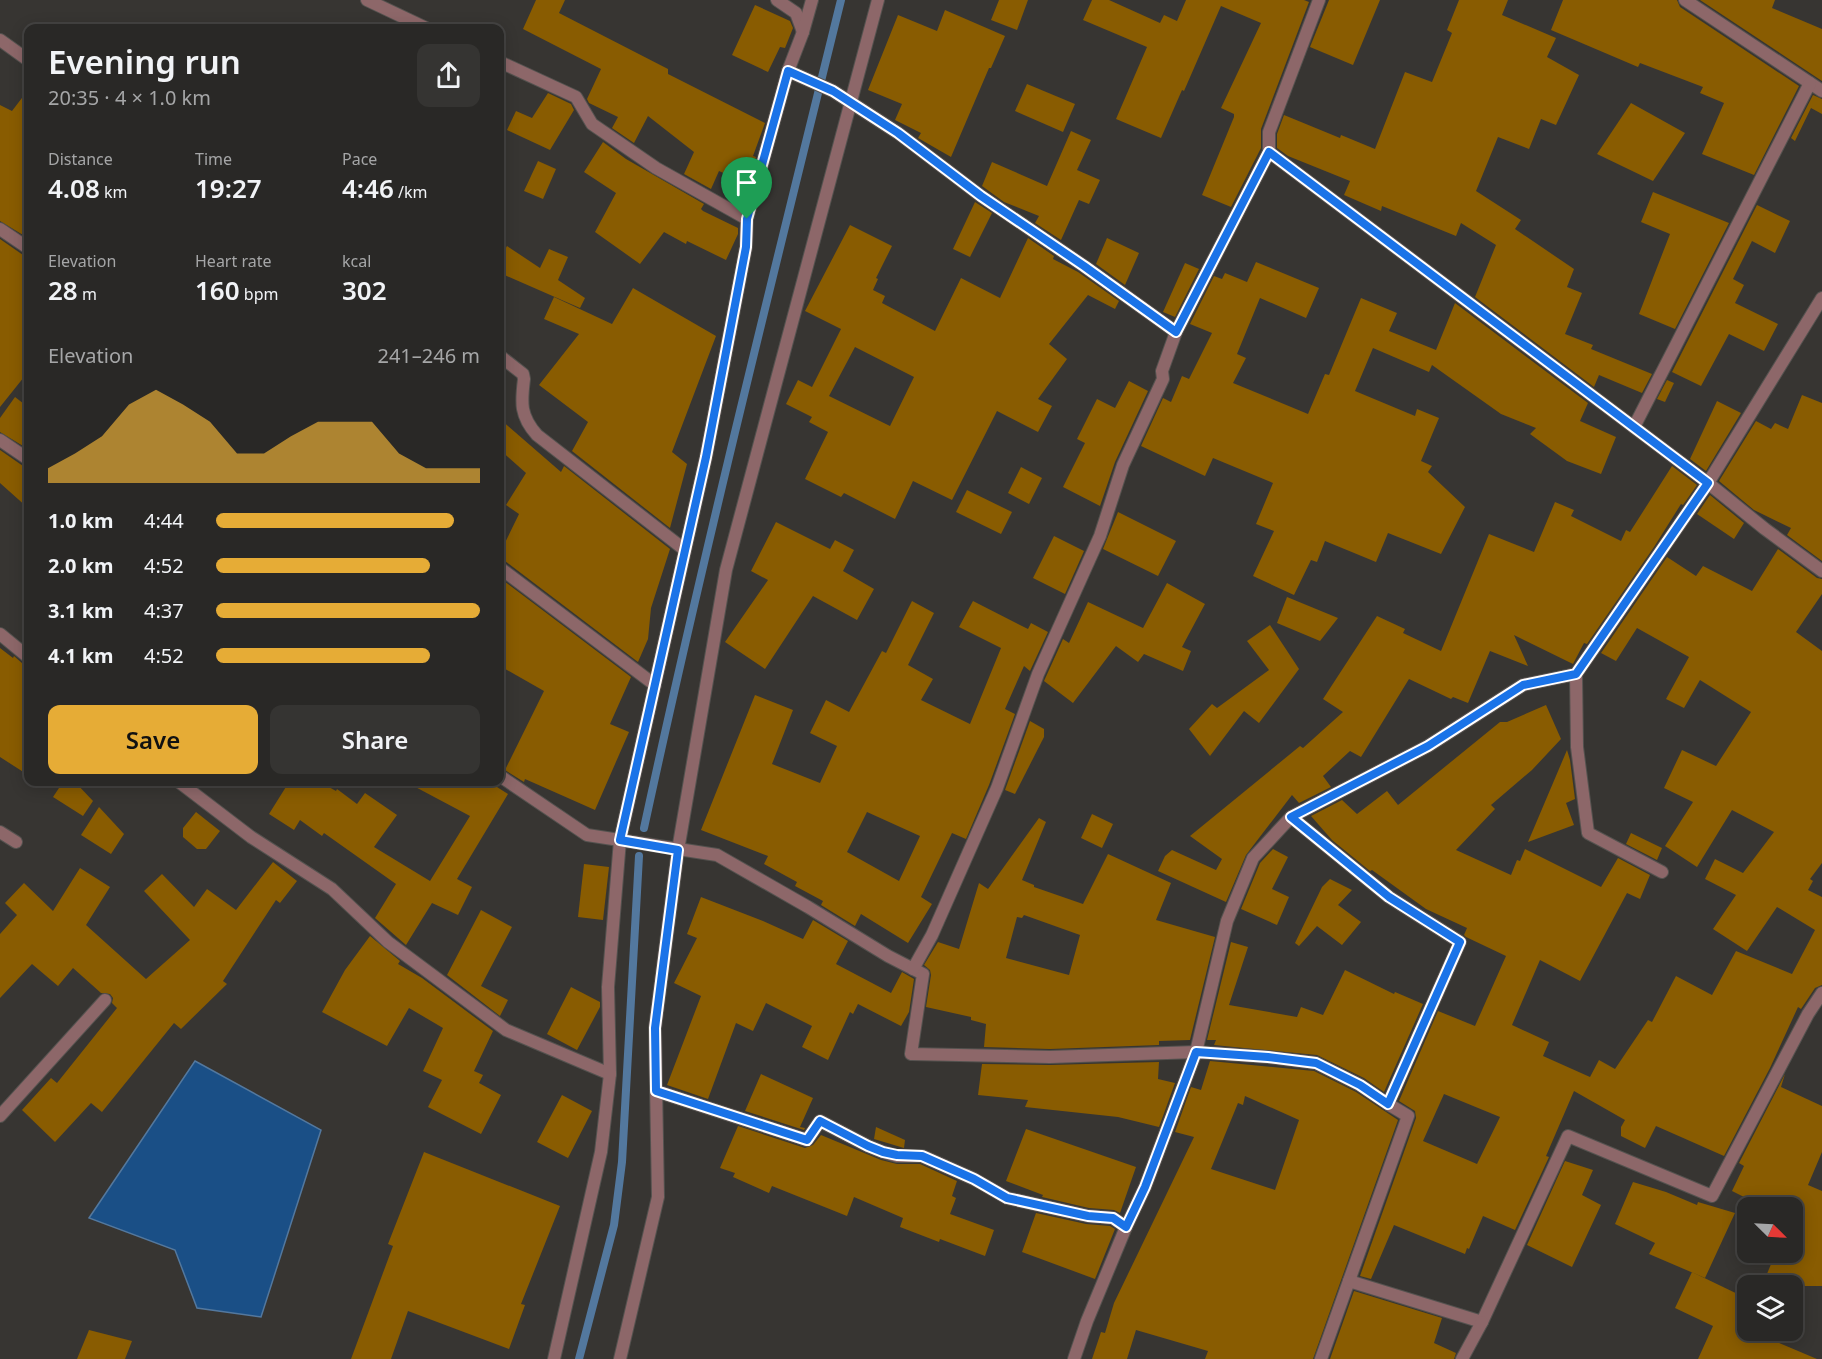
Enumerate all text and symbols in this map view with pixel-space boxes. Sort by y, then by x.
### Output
text: Evening run [48,39,241,84]
button: share [417,44,480,107]
text: 20:35 · 4 × 1.0 km [48,84,211,111]
text: Distance [48,148,113,170]
text: Time [195,148,232,170]
text: Pace [342,148,377,170]
pin [721,157,772,219]
icon: arrive [730,166,763,199]
text: 4.08 [48,170,100,206]
text: 19:27 [195,170,262,206]
text: 4:46 [342,170,394,206]
text: km [100,181,127,203]
text: /km [394,181,427,203]
text: Elevation [48,250,116,272]
text: Heart rate [195,250,271,272]
text: kcal [342,250,371,272]
text: 28 [48,272,78,308]
text: 160 [195,272,240,308]
text: 302 [342,272,387,308]
text: m [78,283,97,305]
text: bpm [240,283,278,305]
text: Elevation [48,342,133,369]
text: 241–246 m [377,342,480,369]
text: 1.0 km [48,507,114,534]
text: 4:44 [144,507,184,534]
text: 2.0 km [48,552,114,579]
text: 4:52 [144,552,184,579]
text: 3.1 km [48,597,114,624]
text: 4:37 [144,597,184,624]
text: 4.1 km [48,642,114,669]
text: 4:52 [144,642,184,669]
button: Save [48,705,258,774]
button: Share [270,705,480,774]
north arrow [1737,1197,1803,1263]
map controls [1737,1197,1803,1341]
button: layers [1737,1275,1803,1341]

